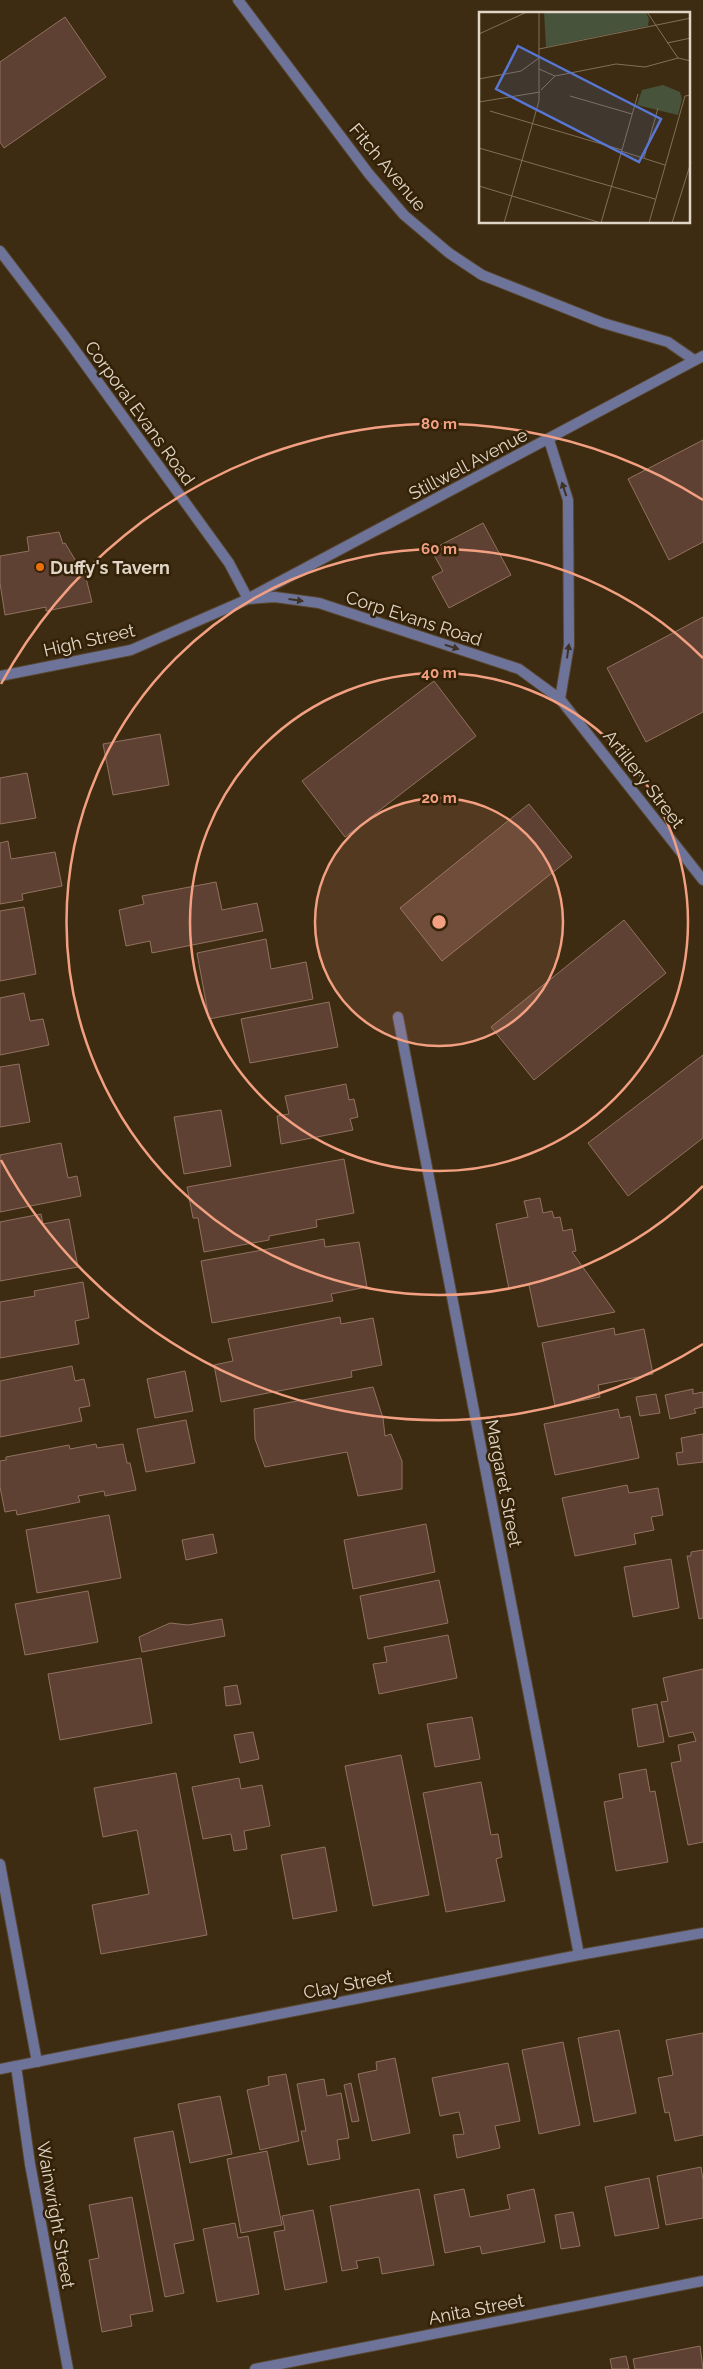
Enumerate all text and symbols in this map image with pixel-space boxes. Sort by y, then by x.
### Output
inset map [479,12,690,224]
street label: Fitch Avenue [345,119,431,215]
street label: Corporal Evans Road [81,337,199,489]
text: 80 m [421,415,457,433]
street label: Stillwell Avenue [405,424,531,504]
one-way arrow [560,482,568,497]
text: 60 m [421,540,457,558]
place label: Duffy's Tavern [50,557,170,578]
marker: Duffy's Tavern [34,561,46,573]
street label: Corp Evans Road [343,586,485,650]
one-way arrow [289,596,305,604]
street label: High Street [41,619,137,661]
one-way arrow [564,643,572,659]
one-way arrow [444,644,459,651]
text: 40 m [421,664,457,682]
street label: Artillery Street [599,726,689,832]
text: 20 m [421,789,457,807]
centre of rings [430,913,448,931]
street label: Margaret Street [481,1417,527,1549]
street label: Clay Street [302,1965,394,2003]
street label: Wainwright Street [33,2140,79,2290]
street label: Anita Street [426,2289,526,2329]

